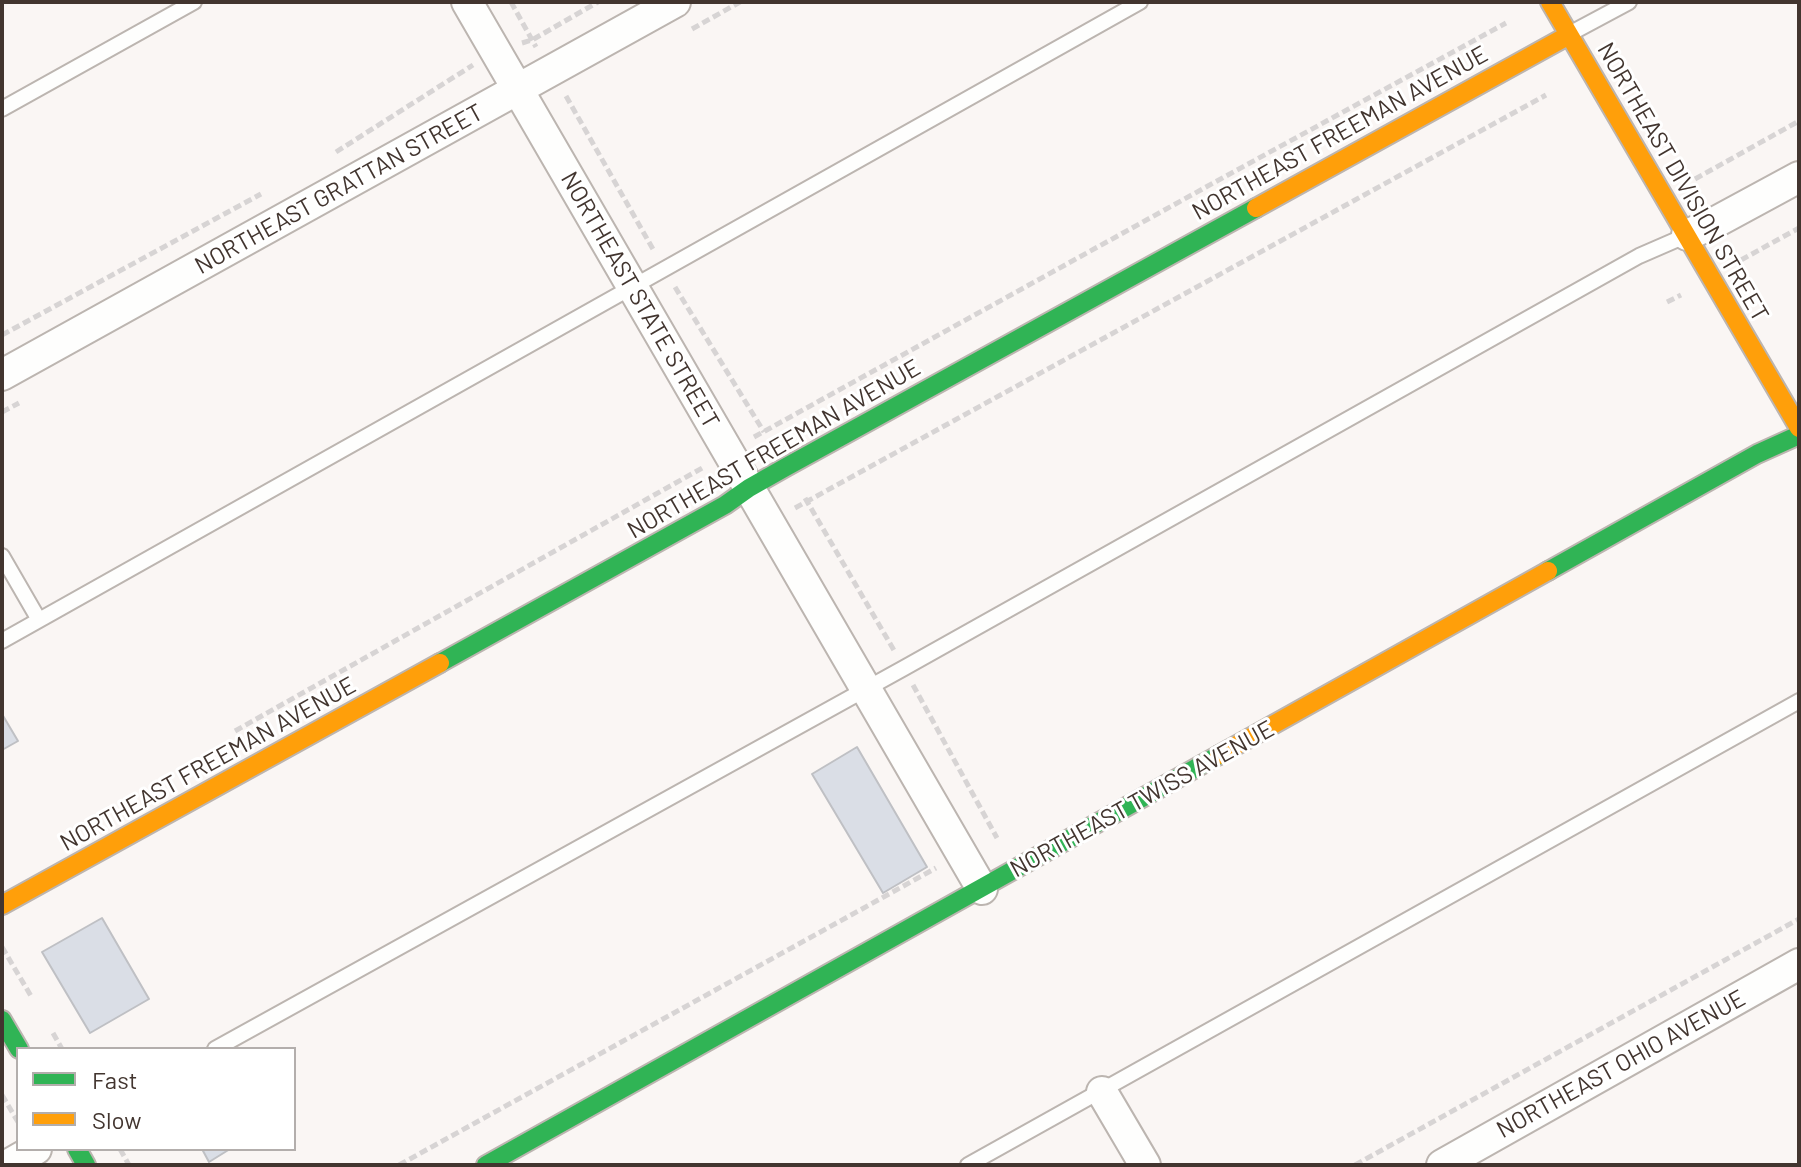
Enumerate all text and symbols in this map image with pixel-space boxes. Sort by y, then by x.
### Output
street label: NORTHEAST DIVISION STREET [1591,37,1775,327]
street label: NORTHEAST FREEMAN AVENUE [1187,40,1493,226]
street label: NORTHEAST GRATTAN STREET [190,98,488,280]
street label: NORTHEAST STATE STREET [555,166,725,434]
street label: NORTHEAST FREEMAN AVENUE [622,353,926,545]
street label: NORTHEAST FREEMAN AVENUE [55,671,361,857]
street label: NORTHEAST TWISS AVENUE [1005,714,1279,884]
street label: NORTHEAST OHIO AVENUE [1492,984,1750,1144]
legend [16,1047,296,1151]
text: Fast [92,1065,137,1094]
text: Slow [92,1105,141,1134]

